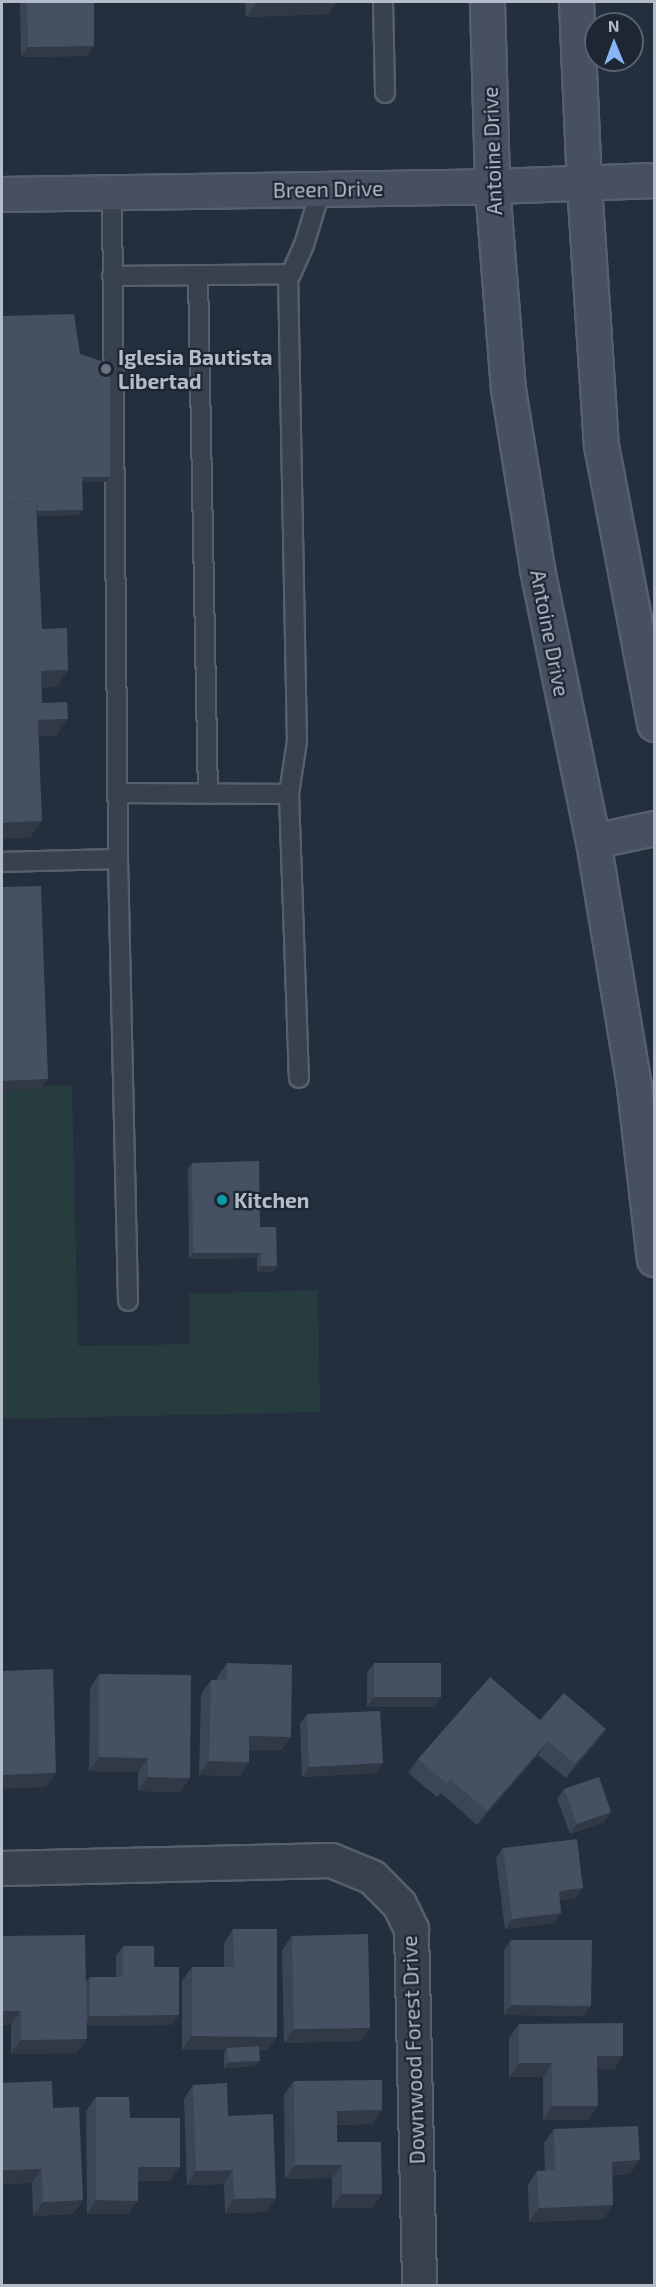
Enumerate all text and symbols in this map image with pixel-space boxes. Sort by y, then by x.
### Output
north arrow [584,12,644,72]
text: N [608,16,620,35]
street label: Antoine Drive [477,86,507,216]
street label: Breen Drive [273,175,383,203]
place label: Iglesia Bautista Libertad [118,344,273,394]
marker: Iglesia Bautista Libertad [99,362,113,376]
street label: Antoine Drive [525,568,575,698]
place label: Kitchen [234,1187,309,1213]
marker: Kitchen [215,1193,229,1207]
street label: Downwood Forest Drive [396,1935,430,2165]

